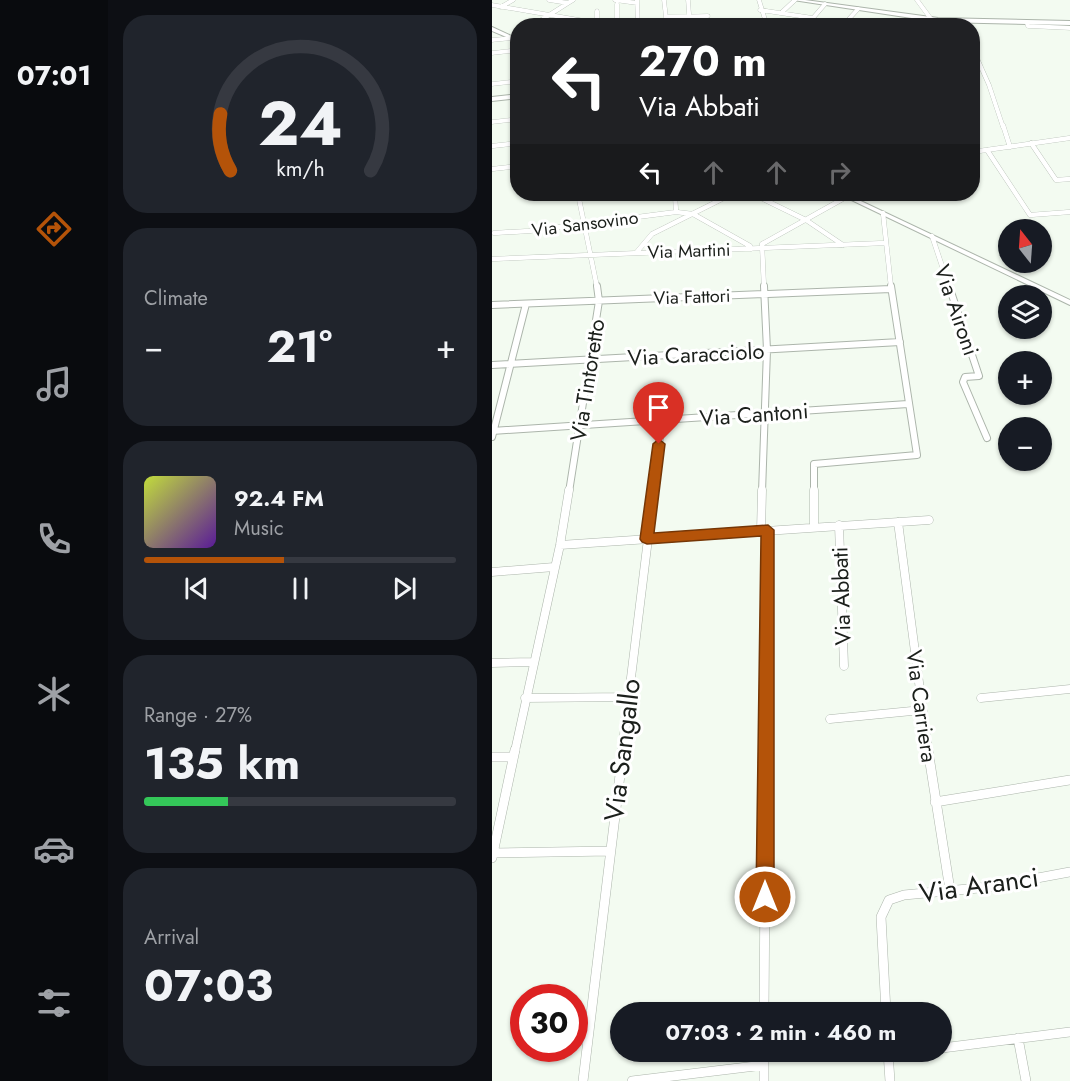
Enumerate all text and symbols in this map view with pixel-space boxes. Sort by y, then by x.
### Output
text: 270 m [639,31,767,92]
icon: left [540,42,618,120]
text: 07:01 [17,56,91,95]
text: 24 [258,78,342,168]
text: Via Abbati [639,87,760,126]
text: km/h [276,153,324,184]
icon: left [634,156,667,189]
icon: ahead [697,156,730,189]
icon: ahead [760,156,793,189]
icon: right [823,156,856,189]
street label: Via Sansovino [530,205,640,243]
icon: directions [33,208,75,250]
north arrow [998,219,1052,273]
map controls [998,219,1052,471]
street label: Via Martini [647,237,731,265]
street label: Via Aironi [927,260,987,360]
street label: Via Fattori [653,283,731,311]
text: Climate [144,284,208,313]
button: layers [998,285,1052,339]
text: 21° [267,314,332,379]
street label: Via Tintoretto [562,317,612,443]
text: − [144,323,163,370]
text: + [436,323,456,370]
street label: Via Caracciolo [627,334,765,374]
button: + [998,351,1052,405]
icon: music [33,363,75,405]
pin [633,382,684,444]
icon: arrive [642,391,675,424]
street label: Via Cantoni [698,394,810,434]
button: − [998,417,1052,471]
text: 92.4 FM [234,482,324,514]
text: Music [234,514,284,543]
icon: phone [33,518,75,560]
street label: Via Abbati [823,546,859,646]
icon: previous [180,572,213,605]
icon: pause [284,572,317,605]
icon: next [388,572,421,605]
street label: Via Carriera [898,648,946,764]
icon: climate [33,673,75,715]
street label: Via Sangallo [594,676,650,824]
text: Range · 27% [144,701,252,730]
text: 135 km [144,731,300,796]
icon: car [33,828,75,870]
street label: Via Aranci [917,857,1041,913]
position arrow [733,865,797,929]
text: Arrival [144,923,199,952]
text: 07:03 [144,953,273,1018]
icon: filters [33,982,75,1024]
speed limit sign: 30 [510,984,588,1062]
text: 07:03 · 2 min · 460 m [666,1016,896,1048]

